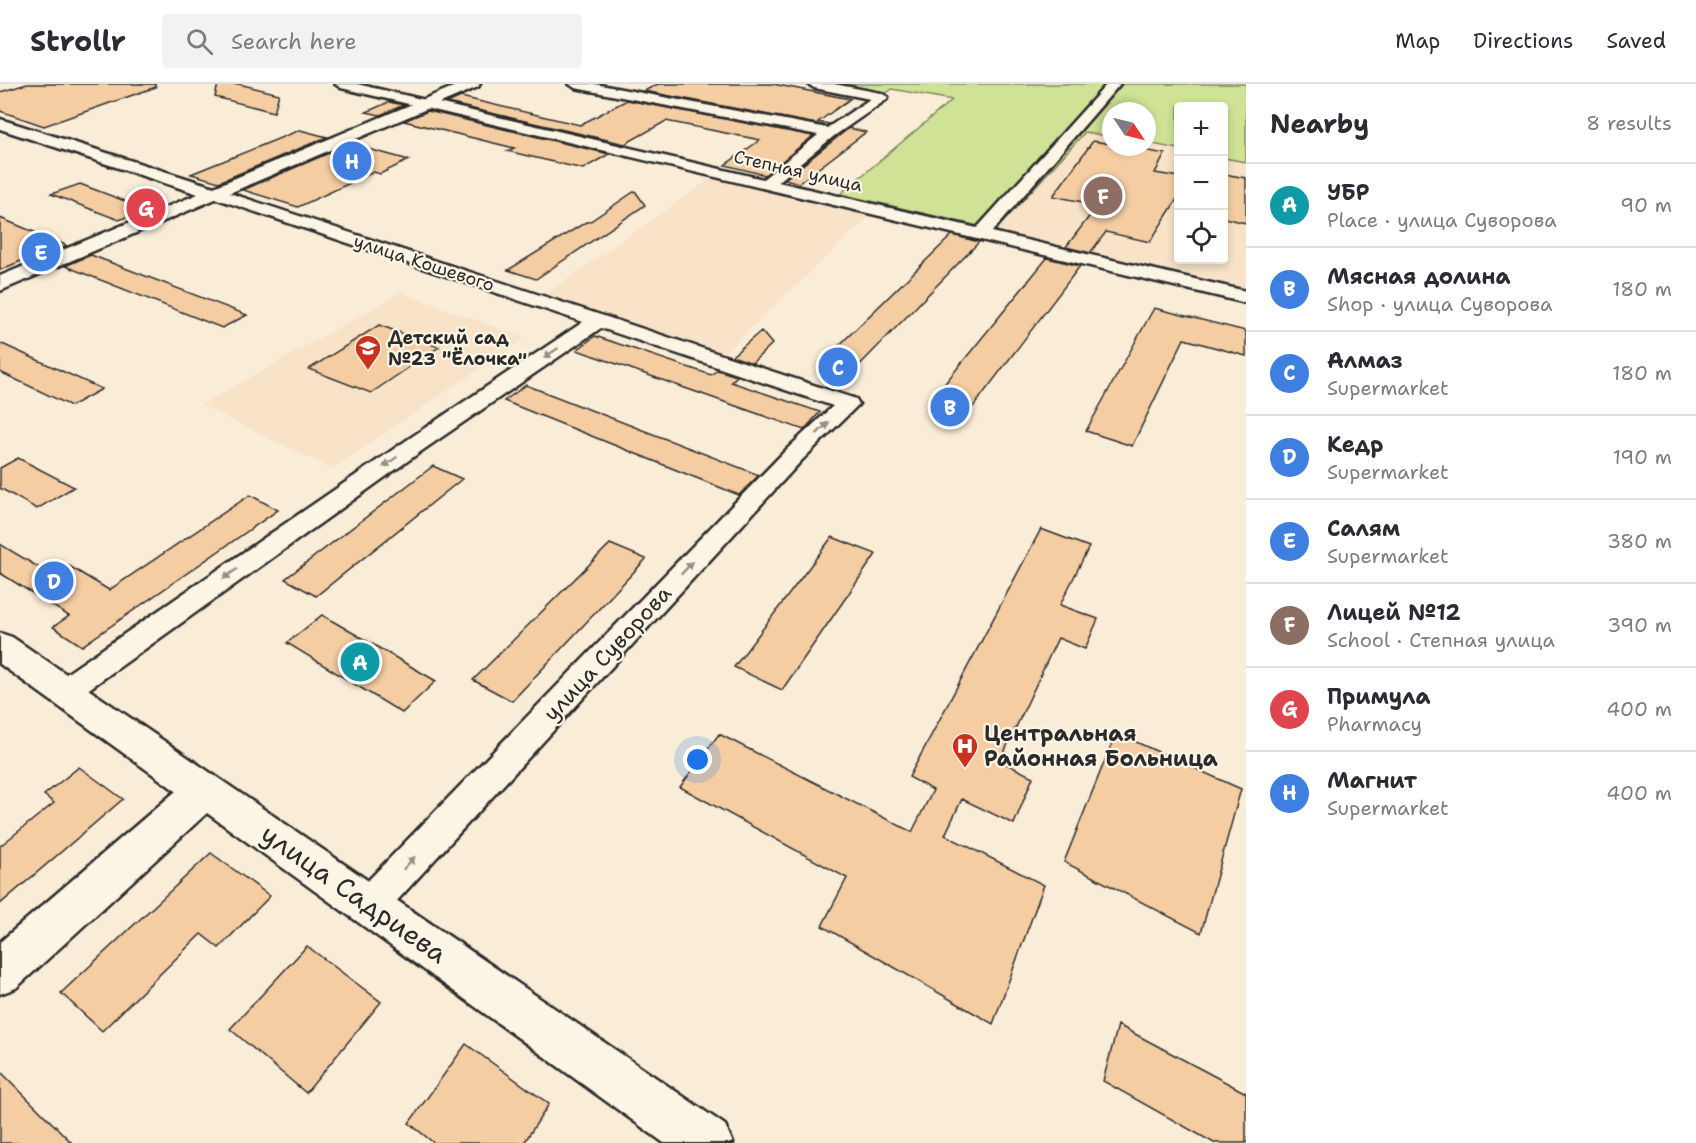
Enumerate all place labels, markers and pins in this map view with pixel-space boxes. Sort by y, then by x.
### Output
pin: H [332,138,372,184]
pin: F [1084,174,1122,218]
pin: G [126,186,166,230]
pin: E [22,230,60,274]
place label: Детский сад №23 "Ёлочка" [388,326,527,371]
school or university icon: Детский сад №23 "Ёлочка" [353,333,383,371]
pin: C [818,344,858,390]
pin: B [930,384,970,430]
pin: D [34,558,74,604]
pin: A [340,640,380,684]
place label: Центральная Районная Больница [984,719,1218,773]
hospital icon: Центральная Районная Больница [950,731,980,769]

